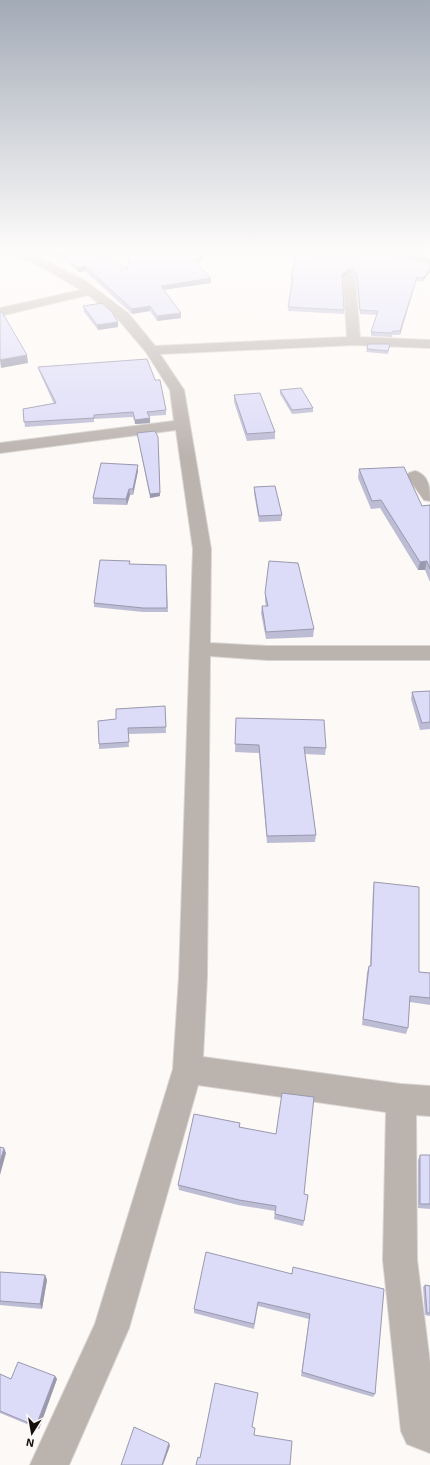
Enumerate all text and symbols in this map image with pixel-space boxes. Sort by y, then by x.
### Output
north arrow [12,1413,52,1453]
text: N [25,1436,35,1450]

